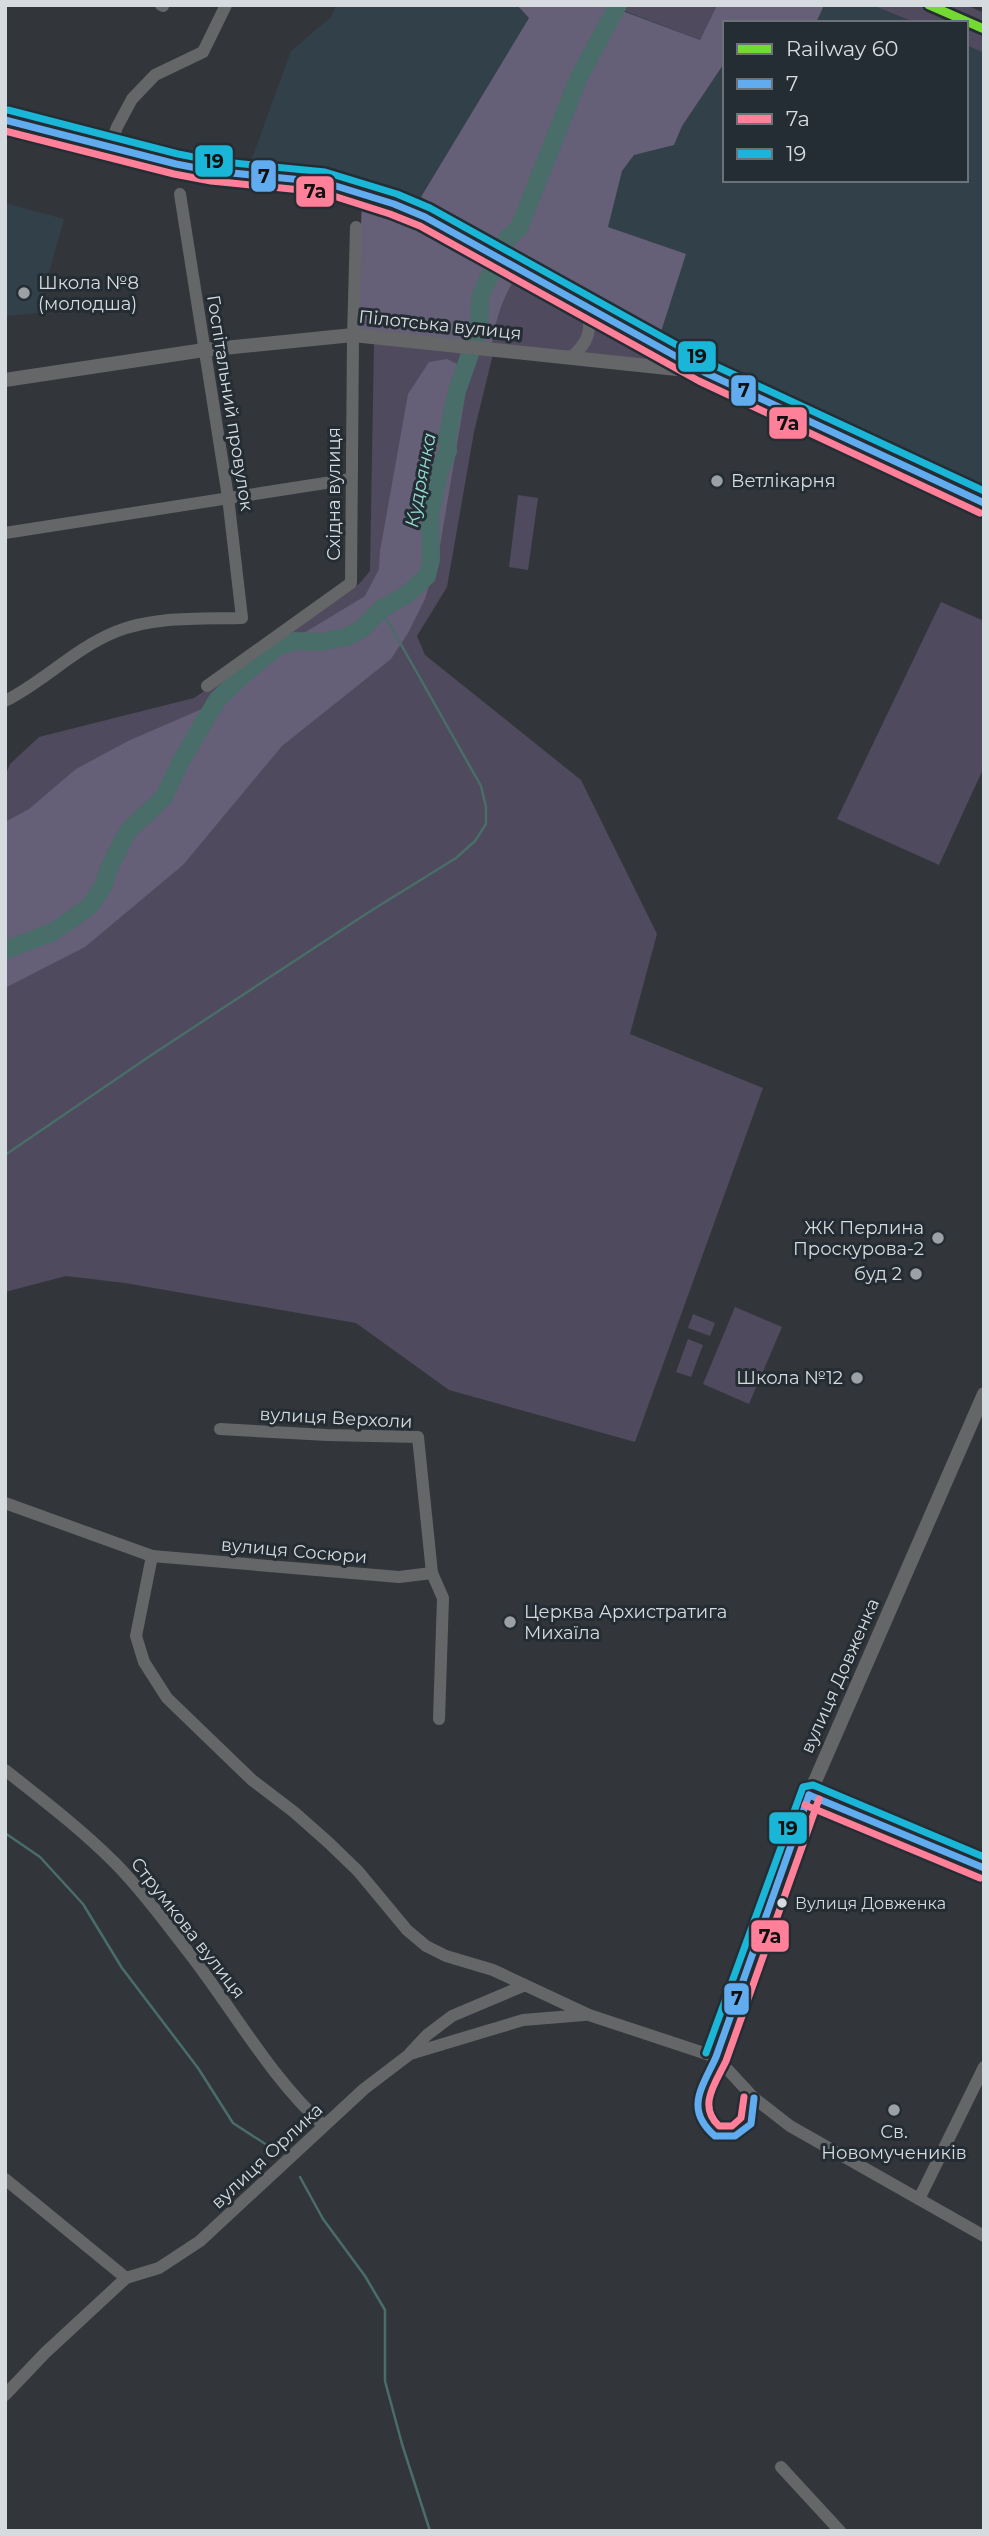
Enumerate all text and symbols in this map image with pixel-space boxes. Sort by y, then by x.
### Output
legend [723,21,968,182]
text: Railway 60 [786,36,898,61]
text: 7 [786,71,798,96]
text: 7а [786,106,810,131]
text: 19 [786,141,806,166]
line badge: 19 [194,144,234,178]
text: 19 [204,150,224,173]
line badge: 7 [250,159,277,193]
text: 7 [258,165,270,188]
line badge: 7а [295,175,335,208]
text: 7а [304,180,326,203]
place label: Школа №8 (молодша) [38,272,139,315]
marker: Школа №8 (молодша) [16,285,32,301]
street label: Госпітальний провулок [202,293,258,513]
street label: Пілотська вулиця [357,306,523,344]
line badge: 19 [677,340,717,373]
text: 19 [687,345,707,368]
line badge: 7 [730,374,757,407]
text: 7 [738,379,750,402]
line badge: 7а [768,406,808,440]
text: 7а [777,412,799,435]
street label: Східна вулиця [323,427,345,561]
water label: Кудрянка [400,431,441,530]
place label: Ветлікарня [731,470,836,492]
marker: Ветлікарня [709,473,725,489]
place label: ЖК Перлина Проскурова-2 [793,1217,924,1260]
marker: ЖК Перлина Проскурова-2 [930,1230,946,1246]
place label: буд 2 [854,1263,902,1285]
marker: буд 2 [908,1266,924,1282]
place label: Школа №12 [736,1367,843,1389]
marker: Школа №12 [849,1370,865,1386]
street label: вулиця Верхоли [259,1403,413,1433]
street label: вулиця Сосюри [220,1534,368,1568]
street label: вулиця Довженка [796,1595,884,1757]
place label: Церква Архистратига Михаїла [524,1601,727,1644]
marker: Церква Архистратига Михаїла [502,1614,518,1630]
line badge: 19 [768,1811,808,1845]
text: 19 [778,1817,798,1840]
street label: Струмкова вулиця [126,1853,250,2003]
place label: Вулиця Довженка [795,1894,946,1913]
marker: Вулиця Довженка [775,1896,789,1910]
line badge: 7а [750,1919,790,1953]
text: 7а [759,1925,781,1948]
line badge: 7 [723,1982,750,2016]
text: 7 [731,1987,743,2010]
street label: вулиця Орлика [207,2099,327,2213]
marker: Св. Новомучеників [886,2102,902,2118]
place label: Св. Новомучеників [821,2121,967,2164]

